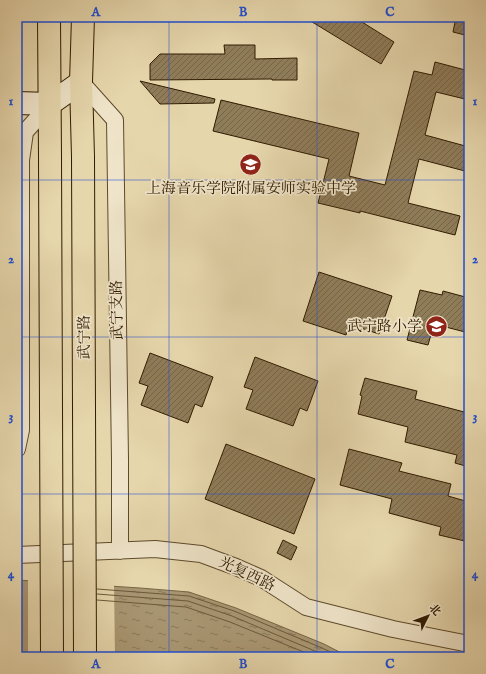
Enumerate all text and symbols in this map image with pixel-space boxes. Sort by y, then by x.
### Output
text: A [91,4,102,21]
text: B [239,4,248,21]
text: C [385,4,395,21]
text: 1 [9,93,14,110]
text: 1 [473,93,478,110]
school or university icon: 上海音乐学院附属安师实验中学 [238,152,264,178]
place label: 上海音乐学院附属安师实验中学 [146,179,356,198]
text: 2 [8,251,14,268]
text: 2 [472,251,478,268]
street label: 武宁支路 [107,280,127,340]
school or university icon: 武宁路小学 [424,313,450,339]
street label: 武宁路 [75,314,94,360]
place label: 武宁路小学 [347,317,422,336]
text: 3 [9,408,14,425]
text: 3 [473,408,478,425]
street label: 光复西路 [216,553,278,595]
text: 4 [8,566,15,583]
text: 4 [472,566,479,583]
north arrow [408,596,448,636]
text: 北 [426,601,444,619]
text: A [91,656,102,673]
text: B [239,656,248,673]
text: C [385,656,395,673]

